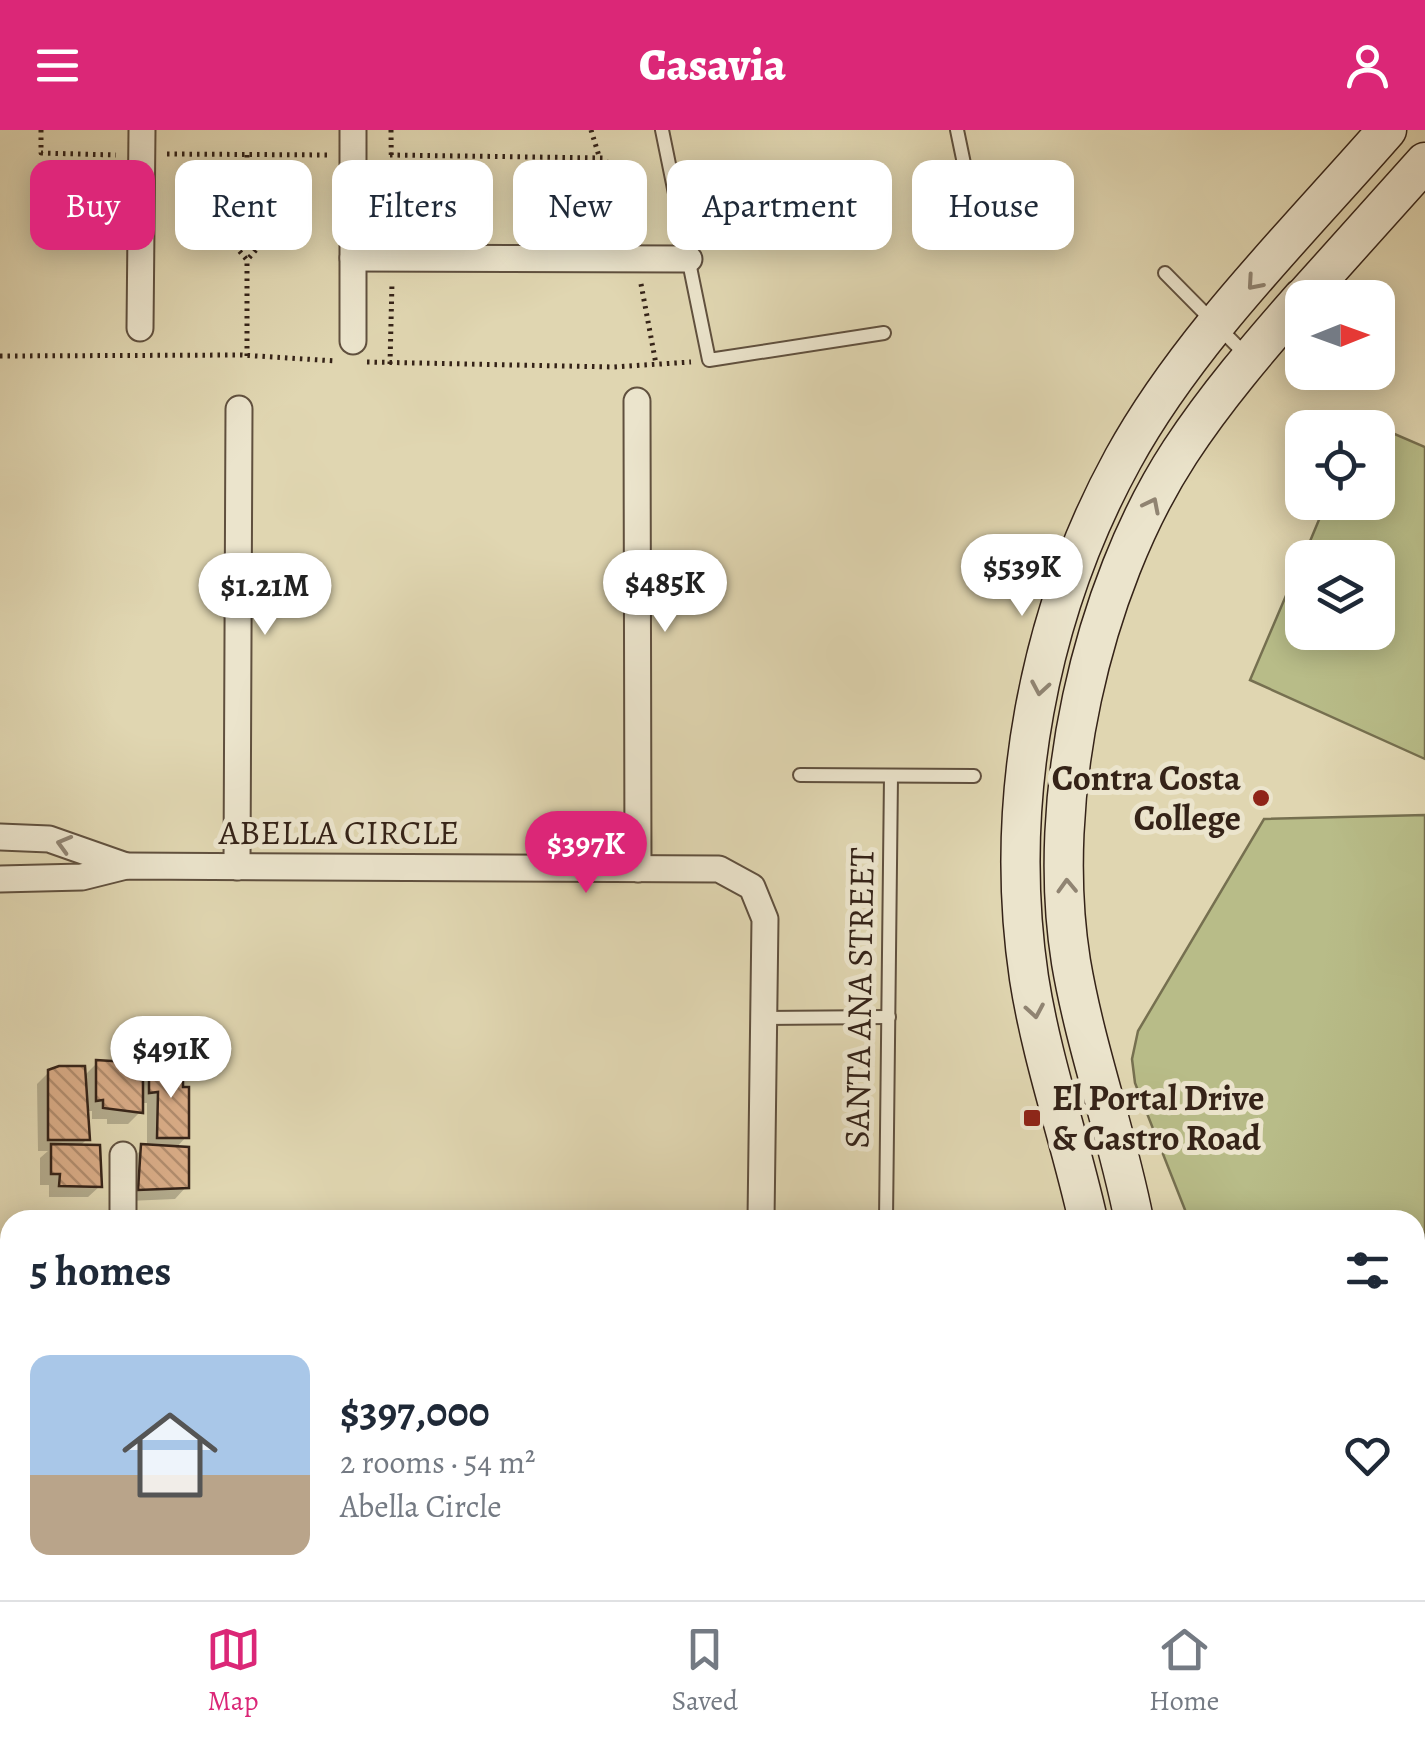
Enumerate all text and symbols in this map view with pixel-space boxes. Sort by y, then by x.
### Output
text: Casavia [639,34,786,96]
icon: menu [30,38,85,93]
icon: person [1340,38,1395,93]
chip: Buy [30,160,155,250]
chip: Rent [175,160,312,250]
chip: Filters [332,160,493,250]
chip: New [513,160,647,250]
chip: Apartment [667,160,892,250]
chip: House [912,160,1074,250]
one-way arrow [1248,271,1266,289]
north arrow [1285,280,1395,390]
map controls [1285,280,1395,650]
button: locate [1285,410,1395,520]
one-way arrow [1140,497,1159,515]
pin: $539K [952,534,1092,619]
button: layers [1285,540,1395,650]
text: $539K [983,544,1061,588]
pin: $485K [595,550,735,635]
pin: $1.21M [184,553,346,638]
text: $485K [625,560,705,604]
text: $1.21M [221,563,310,607]
one-way arrow [1030,680,1051,697]
place label: Contra Costa College [1052,754,1241,842]
marker: Contra Costa College [1250,787,1272,809]
street label: ABELLA CIRCLE [218,808,459,856]
pin: $397K [516,811,656,896]
text: $397K [547,821,625,865]
one-way arrow [57,835,74,856]
street label: SANTA ANA STREET [832,847,886,1149]
one-way arrow [1056,877,1077,893]
one-way arrow [1024,1002,1045,1019]
pin: $491K [101,1016,241,1101]
text: $491K [132,1026,210,1070]
place label: El Portal Drive & Castro Road [1052,1074,1264,1162]
marker: El Portal Drive & Castro Road [1021,1107,1043,1129]
text: 5 homes [30,1242,171,1299]
icon: filters [1340,1243,1395,1298]
text: $397,000 [340,1383,490,1440]
icon: home [110,1395,230,1515]
icon: heart [1340,1428,1395,1483]
text: 2 rooms · 54 m² [340,1440,536,1484]
text: Abella Circle [340,1484,502,1528]
tab: Map [206,1622,261,1720]
tab: Saved [672,1622,738,1720]
tab: Home [1149,1622,1219,1720]

